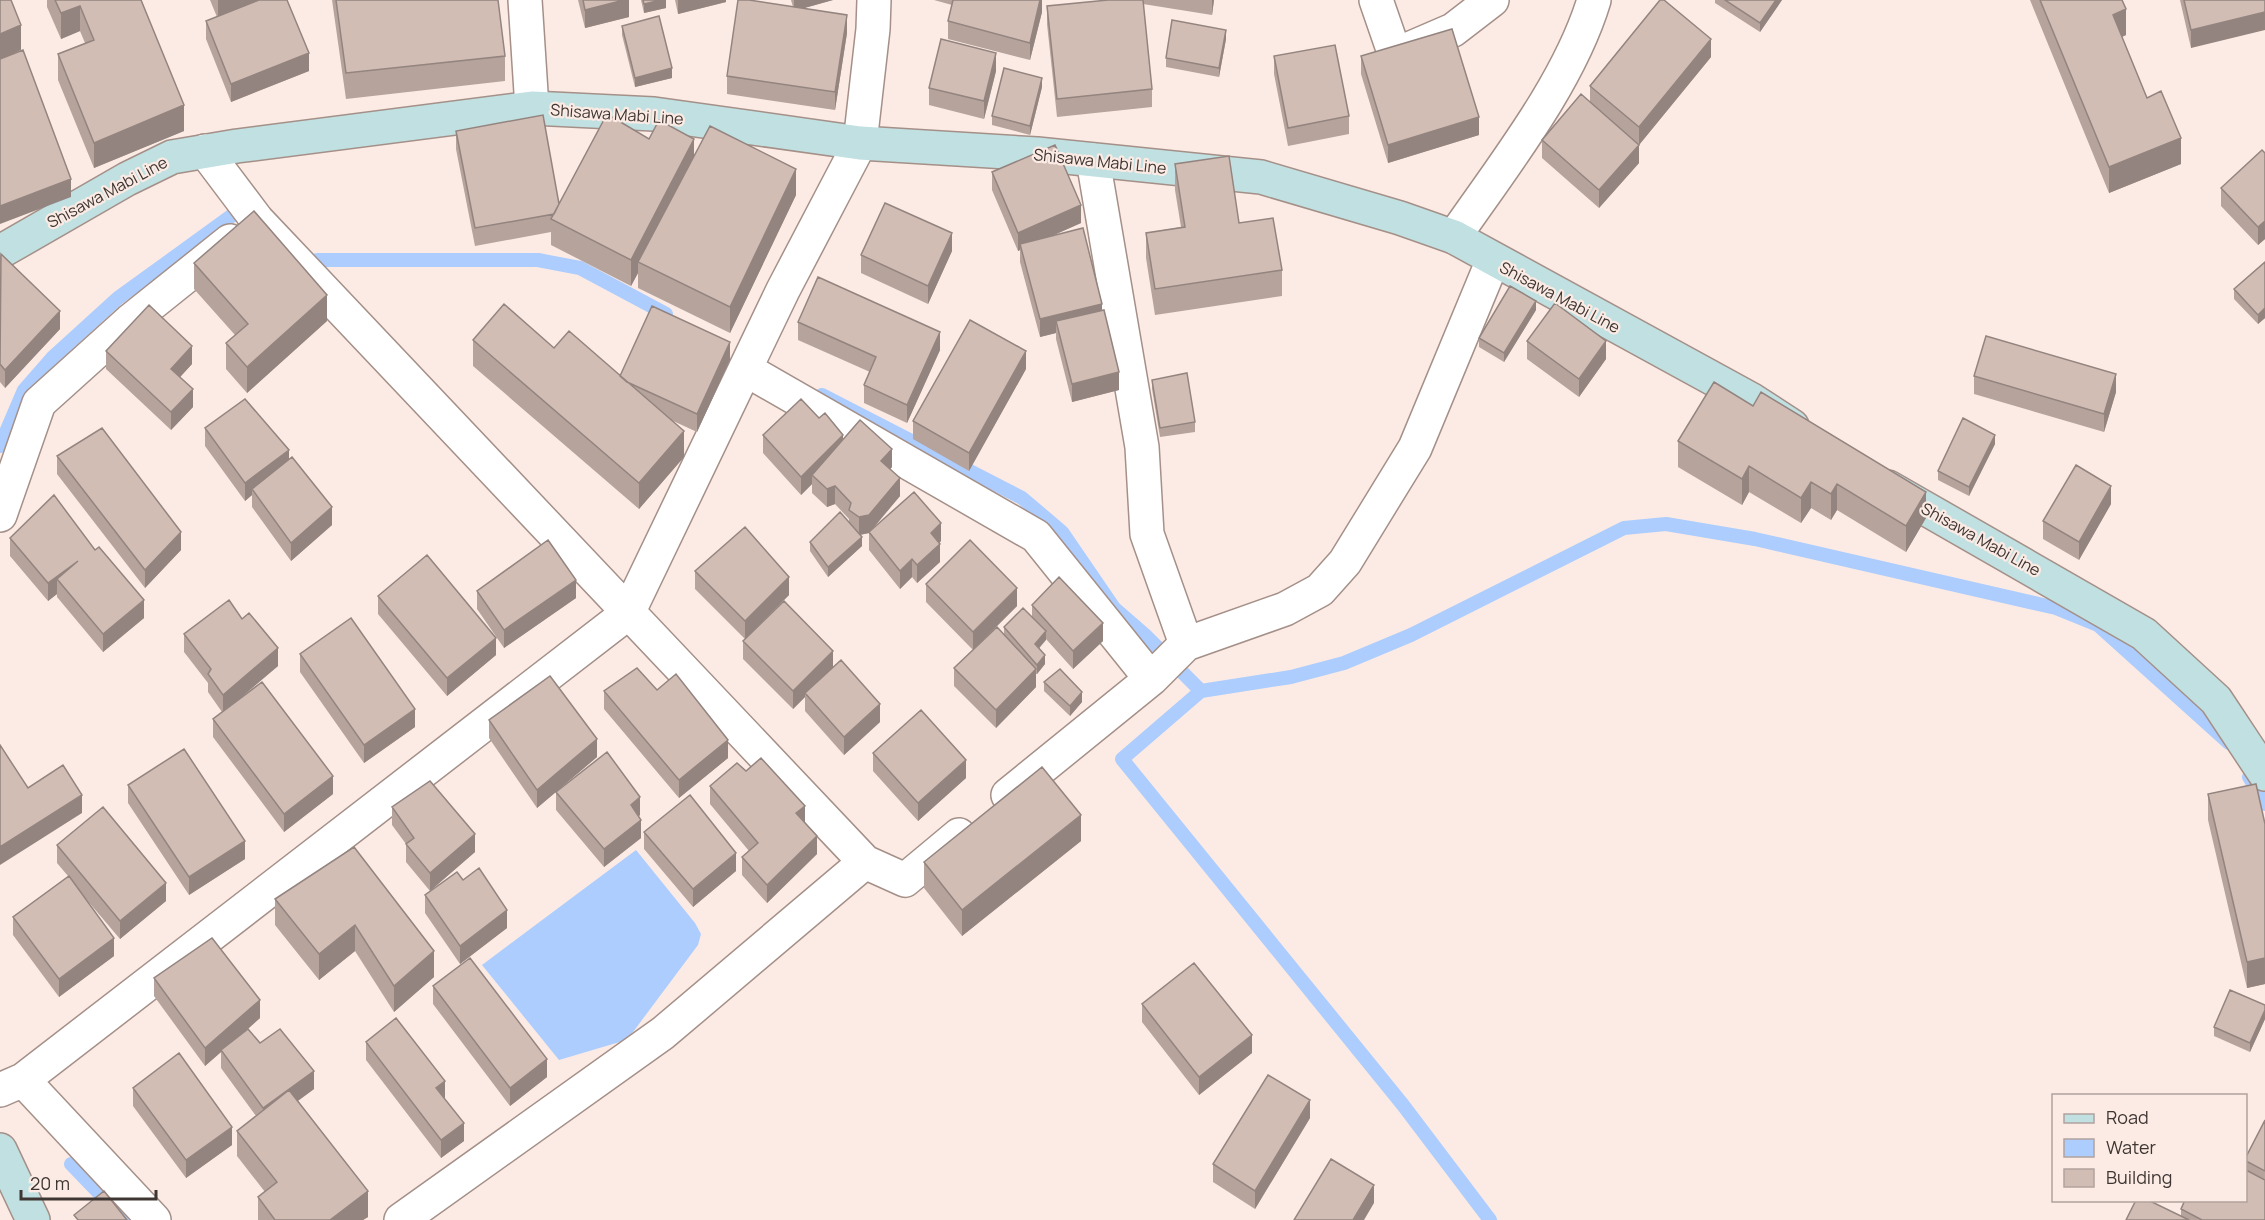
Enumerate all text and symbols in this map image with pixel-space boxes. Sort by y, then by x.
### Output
street label: Shisawa Mabi Line [550,98,684,130]
street label: Shisawa Mabi Line [1033,143,1167,179]
street label: Shisawa Mabi Line [43,151,171,233]
street label: Shisawa Mabi Line [1496,256,1624,338]
street label: Shisawa Mabi Line [1917,497,2045,581]
legend [2052,1094,2247,1202]
text: Road [2106,1105,2149,1129]
text: Water [2106,1135,2156,1159]
scale bar [21,1163,156,1201]
text: Building [2106,1165,2172,1189]
text: 20 m [30,1171,70,1195]

